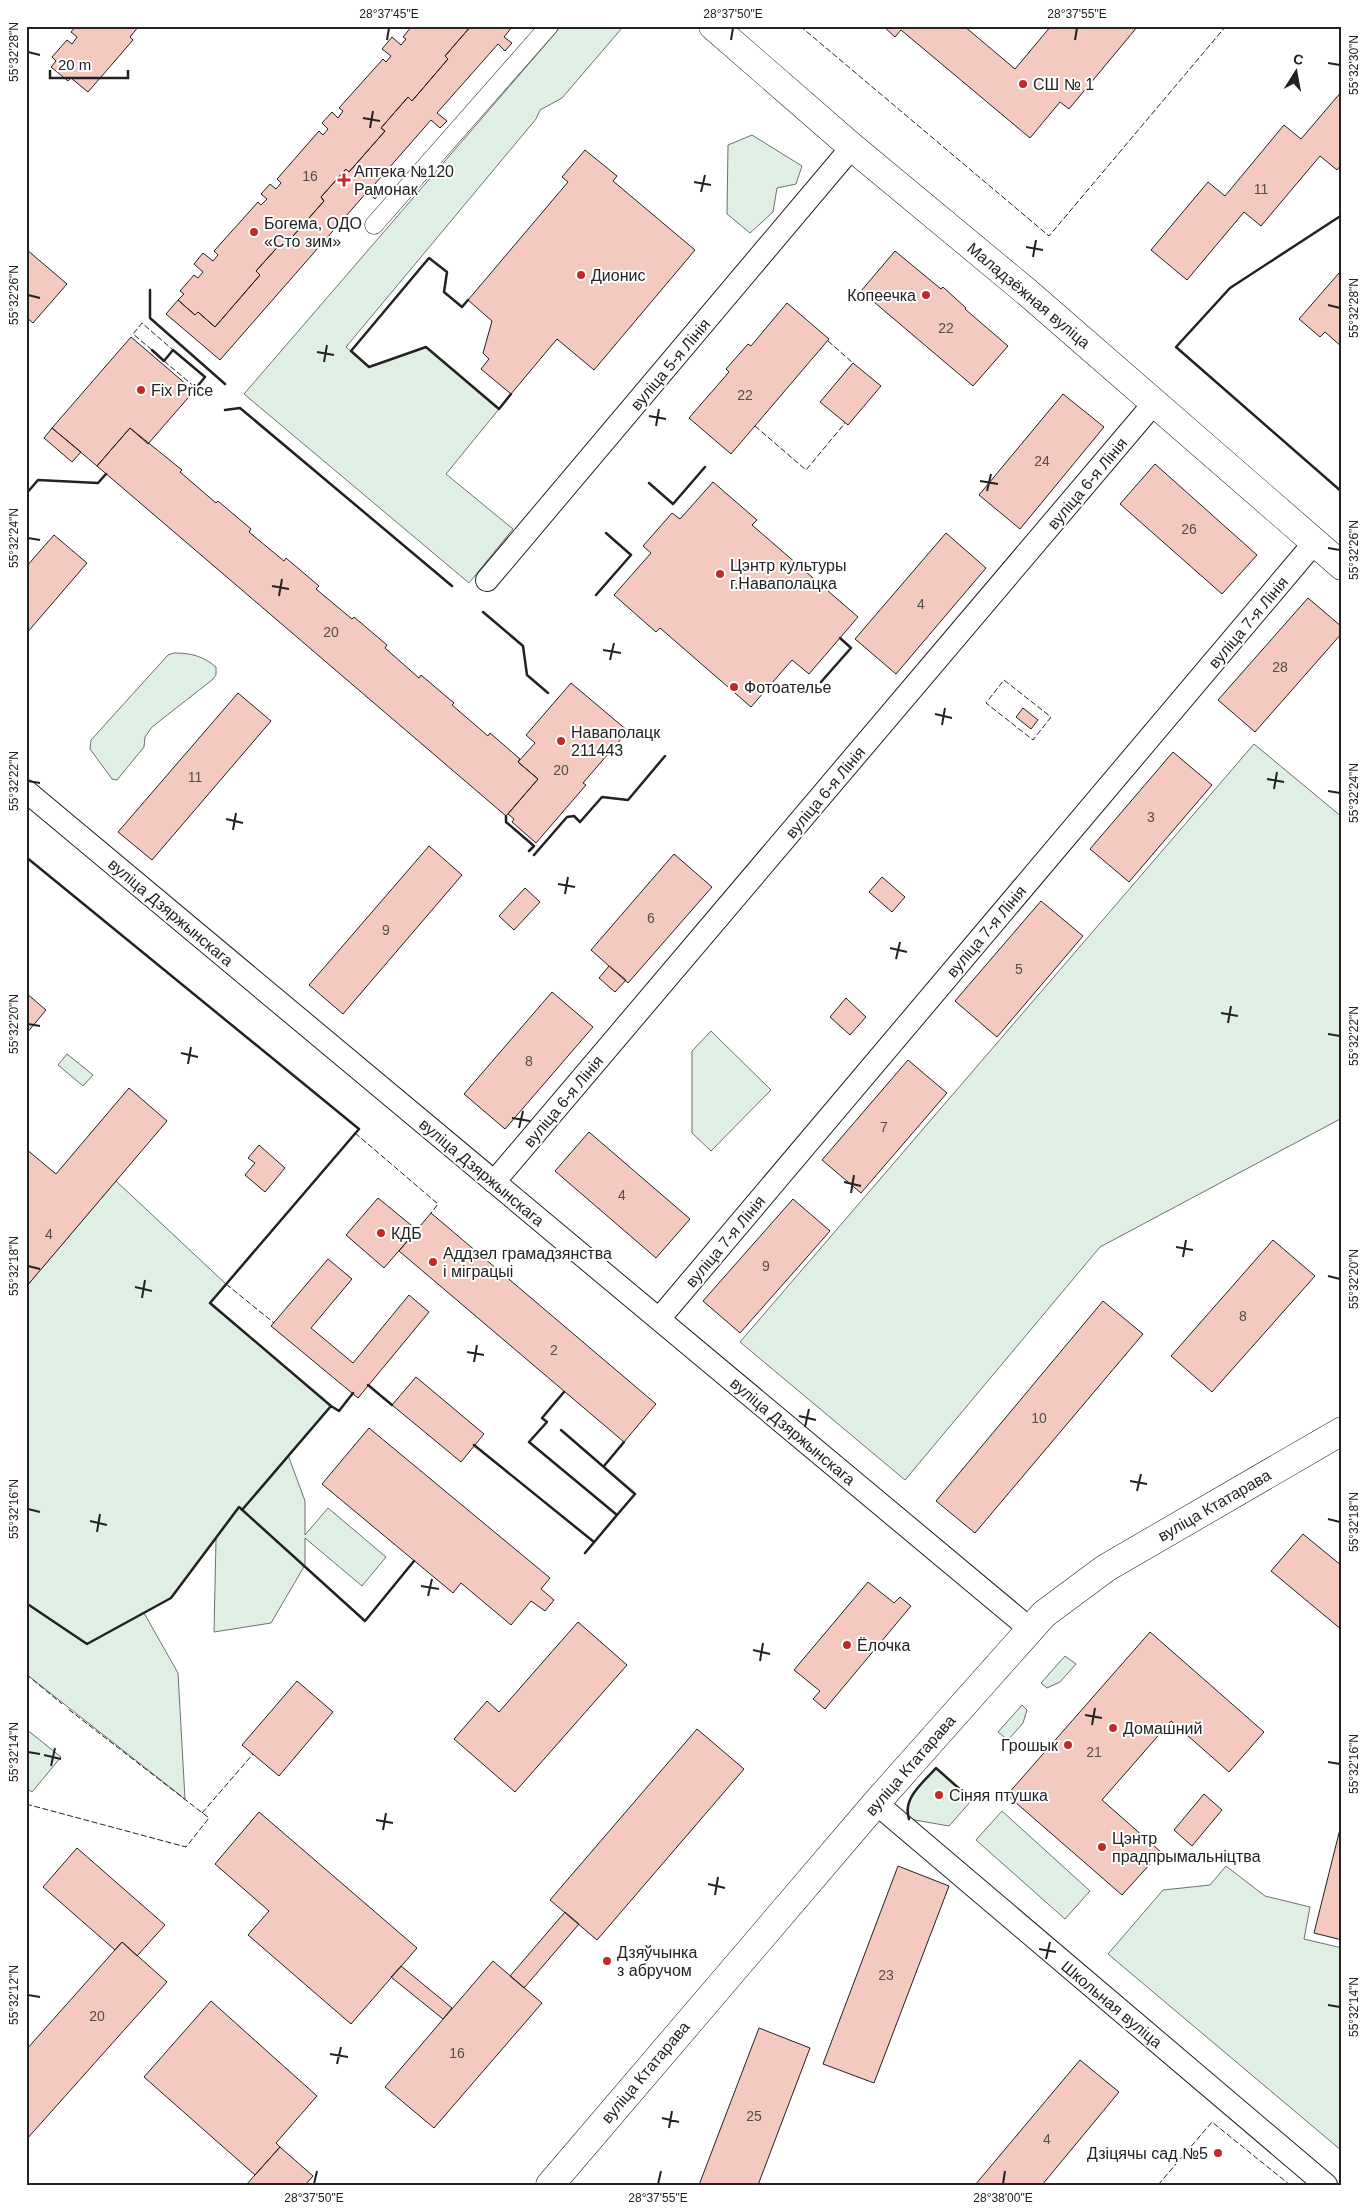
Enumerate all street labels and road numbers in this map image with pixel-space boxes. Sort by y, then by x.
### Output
street label: Маладзёжная вуліца [964,239,1093,352]
street label: вуліца 5-я Лінія [627,315,713,413]
street label: вуліца 6-я Лінія [1044,434,1130,532]
street label: вуліца 7-я Лінія [1205,573,1291,671]
street label: вуліца 6-я Лінія [782,743,868,841]
street label: вуліца Дзяржынскага [105,855,236,969]
street label: вуліца 7-я Лінія [943,882,1029,980]
street label: вуліца 6-я Лінія [520,1052,606,1150]
street label: вуліца Дзяржынскага [416,1115,547,1229]
street label: вуліца 7-я Лінія [682,1192,768,1290]
street label: вуліца Дзяржынскага [727,1374,858,1488]
street label: вуліца Ктатарава [1155,1466,1274,1545]
street label: вуліца Ктатарава [862,1712,959,1819]
street label: Школьная вуліца [1058,1957,1165,2051]
street label: вуліца Ктатарава [598,2018,693,2127]

